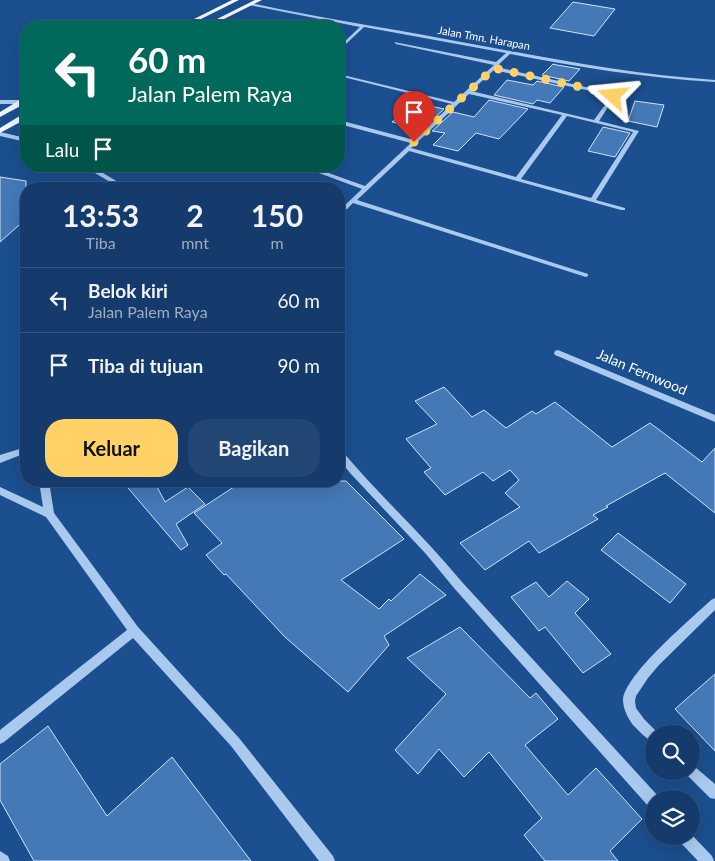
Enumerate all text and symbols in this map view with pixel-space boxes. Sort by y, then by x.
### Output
street label: Jalan Tmn. Harapan [437,23,531,52]
text: 60 m [128,38,206,80]
icon: left [45,40,110,105]
position arrow [586,69,638,121]
text: Jalan Palem Raya [128,80,293,107]
pin [393,91,435,142]
icon: arrive [400,98,428,126]
icon: arrive [89,135,117,163]
text: Lalu [45,138,79,161]
text: 13:53 [62,197,139,233]
text: 2 [186,197,204,233]
text: 150 [251,197,303,233]
text: Tiba [86,233,116,252]
text: mnt [181,233,209,252]
text: m [270,233,284,252]
text: Belok kiri [88,279,168,302]
icon: left [45,286,73,314]
text: 60 m [277,289,320,312]
text: Jalan Palem Raya [88,302,208,321]
street label: Jalan Fernwood [594,345,690,398]
icon: arrive [45,351,73,379]
text: Tiba di tujuan [88,354,203,377]
text: 90 m [277,354,320,377]
button: Keluar [45,419,178,477]
button: Bagikan [188,419,320,477]
map controls [645,725,700,845]
button: search [645,725,700,780]
button: layers [645,790,700,845]

